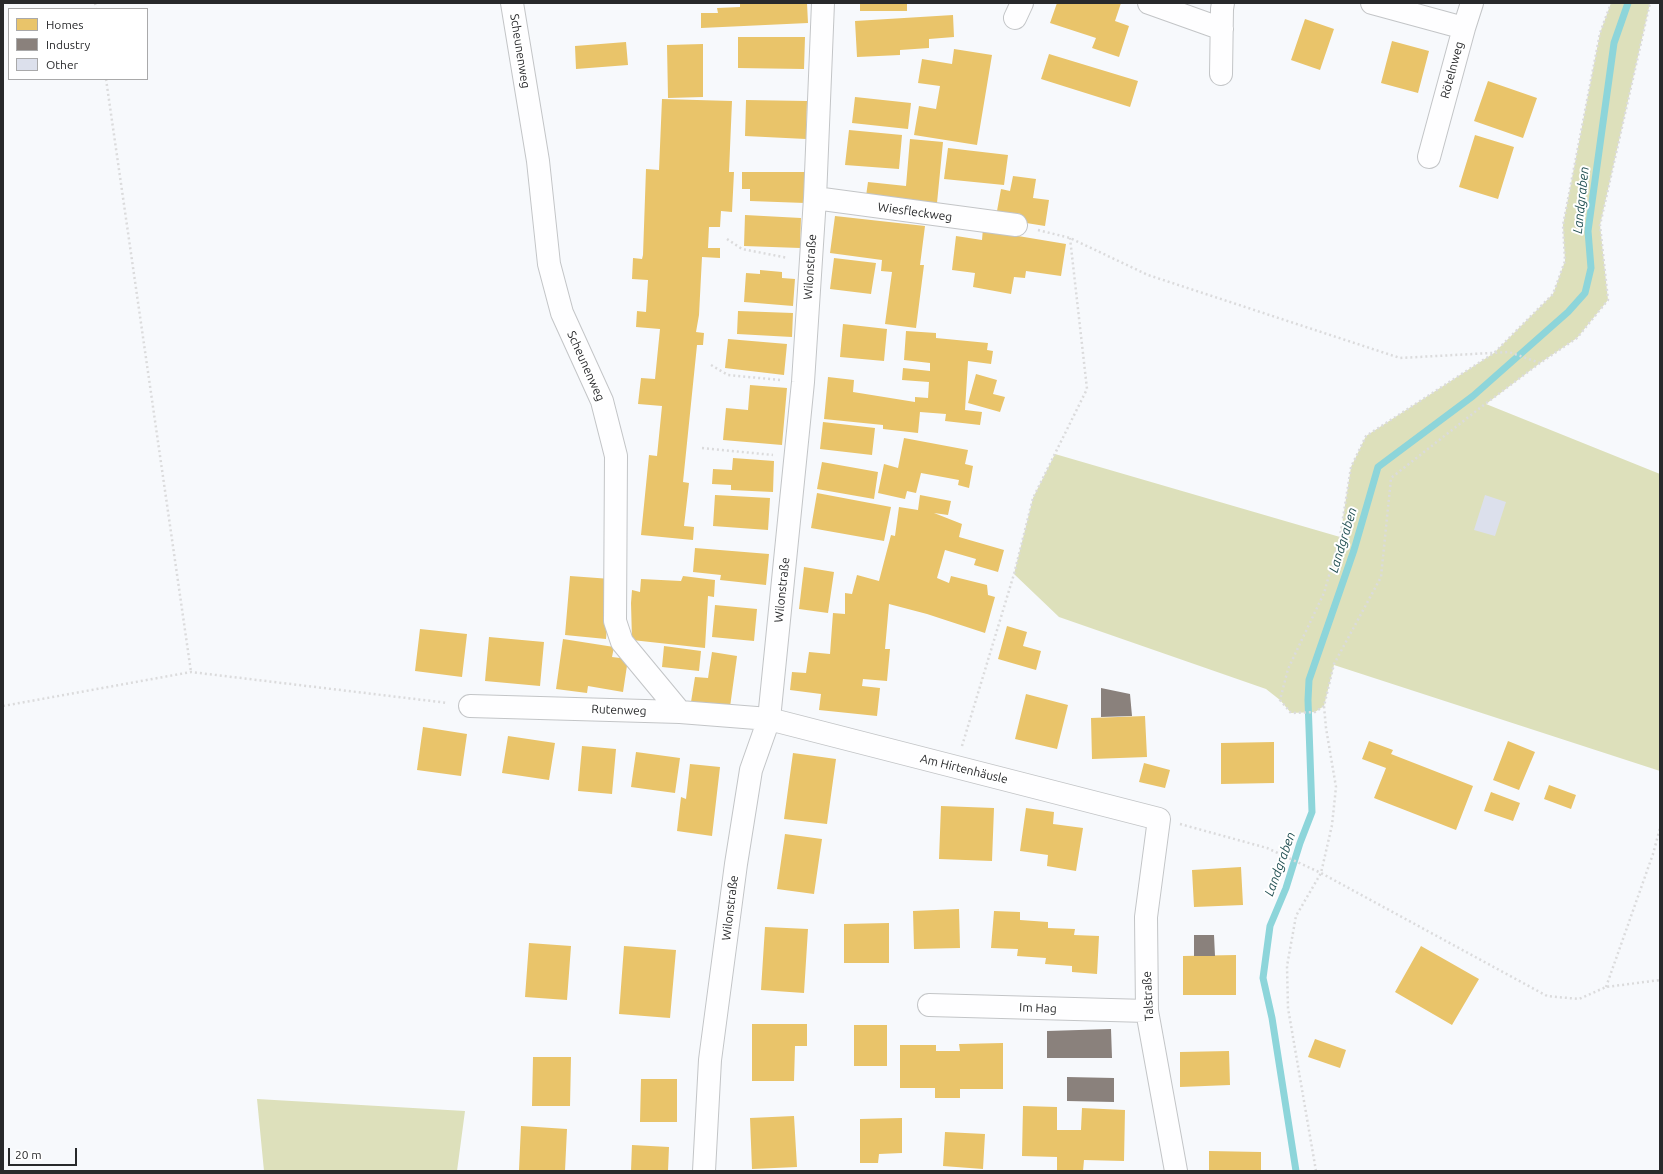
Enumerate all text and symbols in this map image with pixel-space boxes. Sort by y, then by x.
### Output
legend [8,8,148,80]
street label: Scheunenweg [507,13,533,89]
text: Homes [46,18,84,31]
text: Industry [46,38,90,51]
street label: Rötelnweg [1437,40,1467,100]
text: Other [46,58,78,71]
water label: Landgraben [1570,166,1592,234]
street label: Wiesfleckweg [877,200,953,224]
street label: Wilonstraße [801,234,819,300]
street label: Scheunenweg [564,329,608,403]
water label: Landgraben [1326,506,1360,574]
street label: Wilonstraße [771,557,793,623]
street label: Rutenweg [591,702,647,718]
street label: Am Hirtenhäusle [919,751,1009,787]
water label: Landgraben [1261,830,1299,898]
street label: Wilonstraße [719,874,741,942]
street label: Talstraße [1140,971,1156,1021]
street label: Im Hag [1019,1000,1057,1016]
scale bar [10,1140,79,1166]
text: 20 m [15,1148,42,1161]

